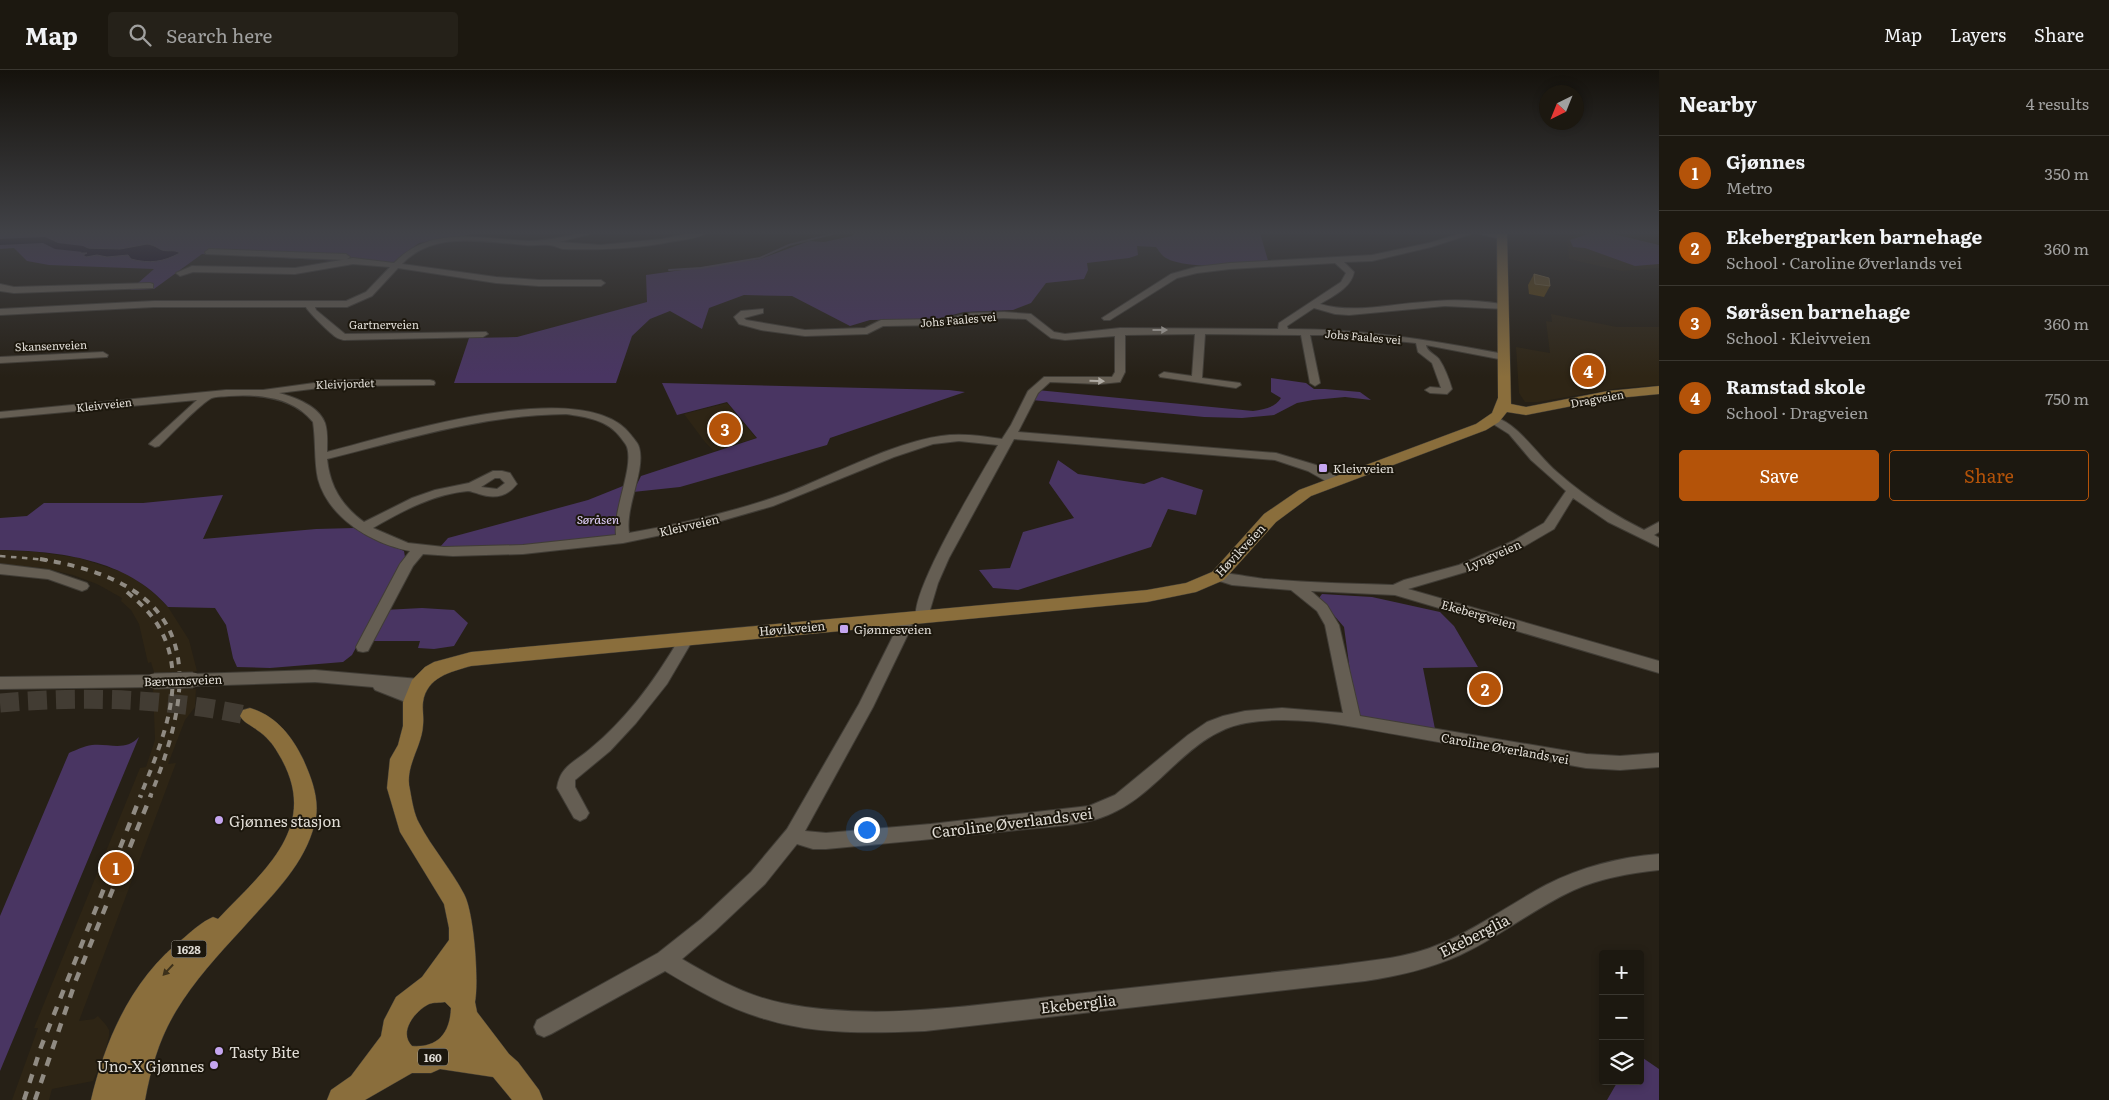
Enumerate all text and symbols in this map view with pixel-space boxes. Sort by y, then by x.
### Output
search box [108,12,458,57]
text: Map [25,17,78,52]
icon: search [126,21,154,49]
text: Search here [166,21,272,49]
text: Map [1884,21,1922,48]
text: Layers [1950,21,2006,48]
text: Share [2034,21,2084,48]
north arrow [1539,85,1584,130]
text: Nearby [1679,87,1757,118]
text: 4 results [2026,91,2089,115]
text: Gjønnes [1726,147,1805,175]
text: 1 [1692,161,1698,185]
text: 350 m [2044,161,2089,185]
text: Metro [1726,175,1773,199]
text: Ekebergparken barnehage [1726,222,1982,250]
text: 2 [1691,236,1699,260]
text: 360 m [2044,236,2089,260]
text: School · Caroline Øverlands vei [1726,250,1962,274]
text: Søråsen barnehage [1726,297,1910,325]
street label: Johs Faales vei [919,308,997,330]
text: 3 [1691,311,1699,335]
text: 360 m [2044,311,2089,335]
street label: Gartnerveien [349,316,419,332]
street label: Johs Faales vei [1324,325,1402,347]
text: School · Kleivveien [1726,325,1871,349]
one-way arrow [1152,326,1168,334]
street label: Skansenveien [15,336,87,354]
pin: 4 [1572,352,1604,390]
text: Ramstad skole [1726,372,1866,400]
street label: Kleivjordet [315,374,375,392]
one-way arrow [1089,377,1105,385]
street label: Dragveien [1569,385,1625,411]
text: 4 [1690,386,1700,410]
text: 750 m [2045,386,2089,410]
street label: Kleivveien [75,393,133,415]
text: School · Dragveien [1726,400,1868,424]
pin: 3 [709,410,741,448]
button: Save [1679,450,1879,501]
button: Share [1889,450,2089,501]
place label: Kleivveien [1333,459,1394,477]
marker: Kleivveien [1317,462,1329,474]
street label: Kleivveien [657,509,721,541]
park label: Søråsen [577,510,619,528]
street label: Høvikveien [1211,520,1269,580]
street label: Lyngveien [1462,535,1524,575]
street label: Ekebergveien [1439,595,1519,633]
street label: Høvikveien [758,616,826,640]
place label: Gjønnesveien [854,620,932,638]
marker: Gjønnesveien [838,623,850,635]
street label: Bærumsveien [143,670,223,690]
pin: 2 [1469,670,1501,708]
street label: Caroline Øverlands vei [1440,728,1570,768]
street label: Caroline Øverlands vei [930,801,1094,843]
place label: Gjønnes stasjon [229,809,341,832]
marker: Gjønnes stasjon [213,814,225,826]
your location [854,817,880,843]
pin: 1 [100,849,132,887]
street label: Ekeberglia [1435,907,1514,962]
road number: 1628 [172,941,206,958]
map controls [1599,950,1644,1085]
button: + [1599,950,1644,995]
one-way arrow [162,963,174,975]
street label: Ekeberglia [1039,987,1118,1018]
button: − [1599,995,1644,1040]
place label: Tasty Bite [229,1040,300,1063]
button: layers [1599,1040,1644,1085]
marker: Tasty Bite [213,1045,225,1057]
road number: 160 [418,1049,448,1066]
place label: Uno-X Gjønnes [97,1054,204,1077]
marker: Uno-X Gjønnes [208,1059,220,1071]

